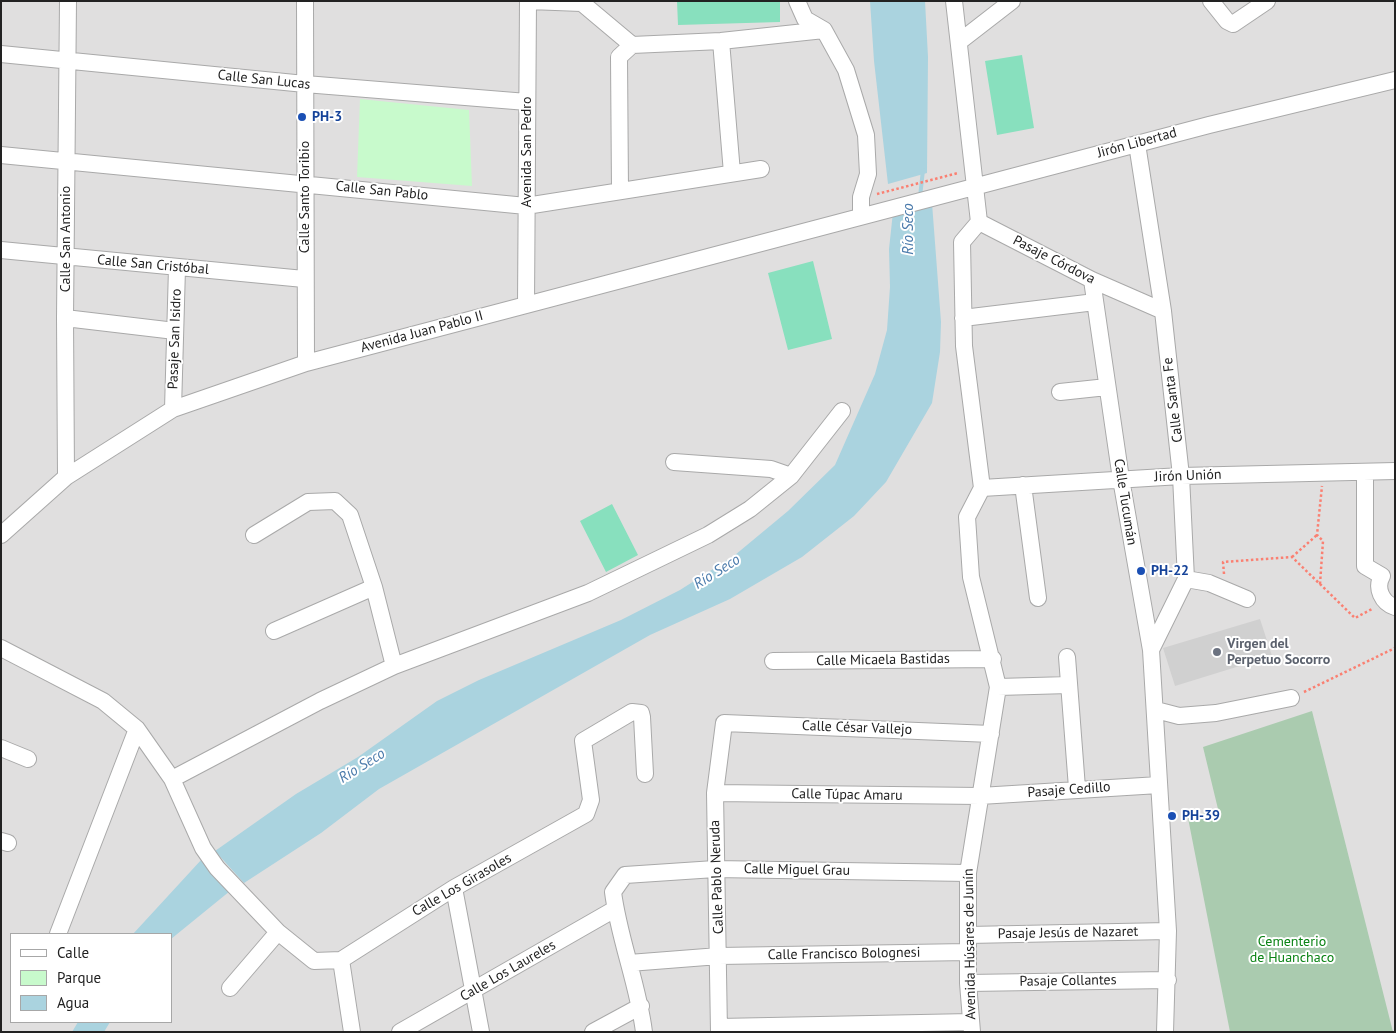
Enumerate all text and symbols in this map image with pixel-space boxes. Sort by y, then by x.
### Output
street label: Calle San Lucas [217,67,311,93]
street label: Avenida San Pedro [519,96,535,208]
place label: PH-3 [312,109,342,125]
marker: PH-3 [296,111,308,123]
street label: Jirón Libertad [1095,124,1179,162]
street label: Calle Santo Toribio [297,141,313,253]
street label: Calle San Pablo [335,178,429,204]
street label: Calle San Antonio [58,186,74,292]
water label: Río Seco [900,203,918,255]
street label: Pasaje Córdova [1010,232,1098,288]
street label: Calle San Cristóbal [96,252,210,278]
street label: Pasaje San Isidro [165,288,185,390]
street label: Avenida Juan Pablo II [359,308,485,356]
street label: Calle Santa Fe [1159,357,1187,443]
street label: Calle Tucumán [1110,458,1140,546]
street label: Jirón Unión [1154,466,1222,486]
water label: Río Seco [690,551,744,593]
place label: PH-22 [1151,563,1189,579]
marker: PH-22 [1135,565,1147,577]
place label: Virgen del Perpetuo Socorro [1227,636,1330,669]
marker: Virgen del Perpetuo Socorro [1211,646,1223,658]
street label: Calle Micaela Bastidas [816,650,950,670]
street label: Calle César Vallejo [802,718,912,738]
water label: Río Seco [335,745,389,787]
street label: Pasaje Cedillo [1027,779,1111,801]
street label: Calle Túpac Amaru [791,786,903,804]
place label: PH-39 [1182,808,1220,824]
marker: PH-39 [1166,810,1178,822]
street label: Calle Pablo Neruda [707,820,727,934]
street label: Calle Los Girasoles [409,850,515,920]
street label: Calle Miguel Grau [744,861,850,879]
street label: Avenida Húsares de Junín [960,868,980,1020]
street label: Pasaje Jesús de Nazaret [998,923,1138,943]
legend [10,933,172,1023]
park label: Cementerio de Huanchaco [1250,934,1334,966]
street label: Calle Los Laureles [457,937,559,1005]
text: Calle [57,943,89,962]
street label: Calle Francisco Bolognesi [768,944,920,964]
text: Parque [57,968,101,987]
street label: Pasaje Collantes [1019,972,1117,990]
text: Agua [57,993,89,1012]

